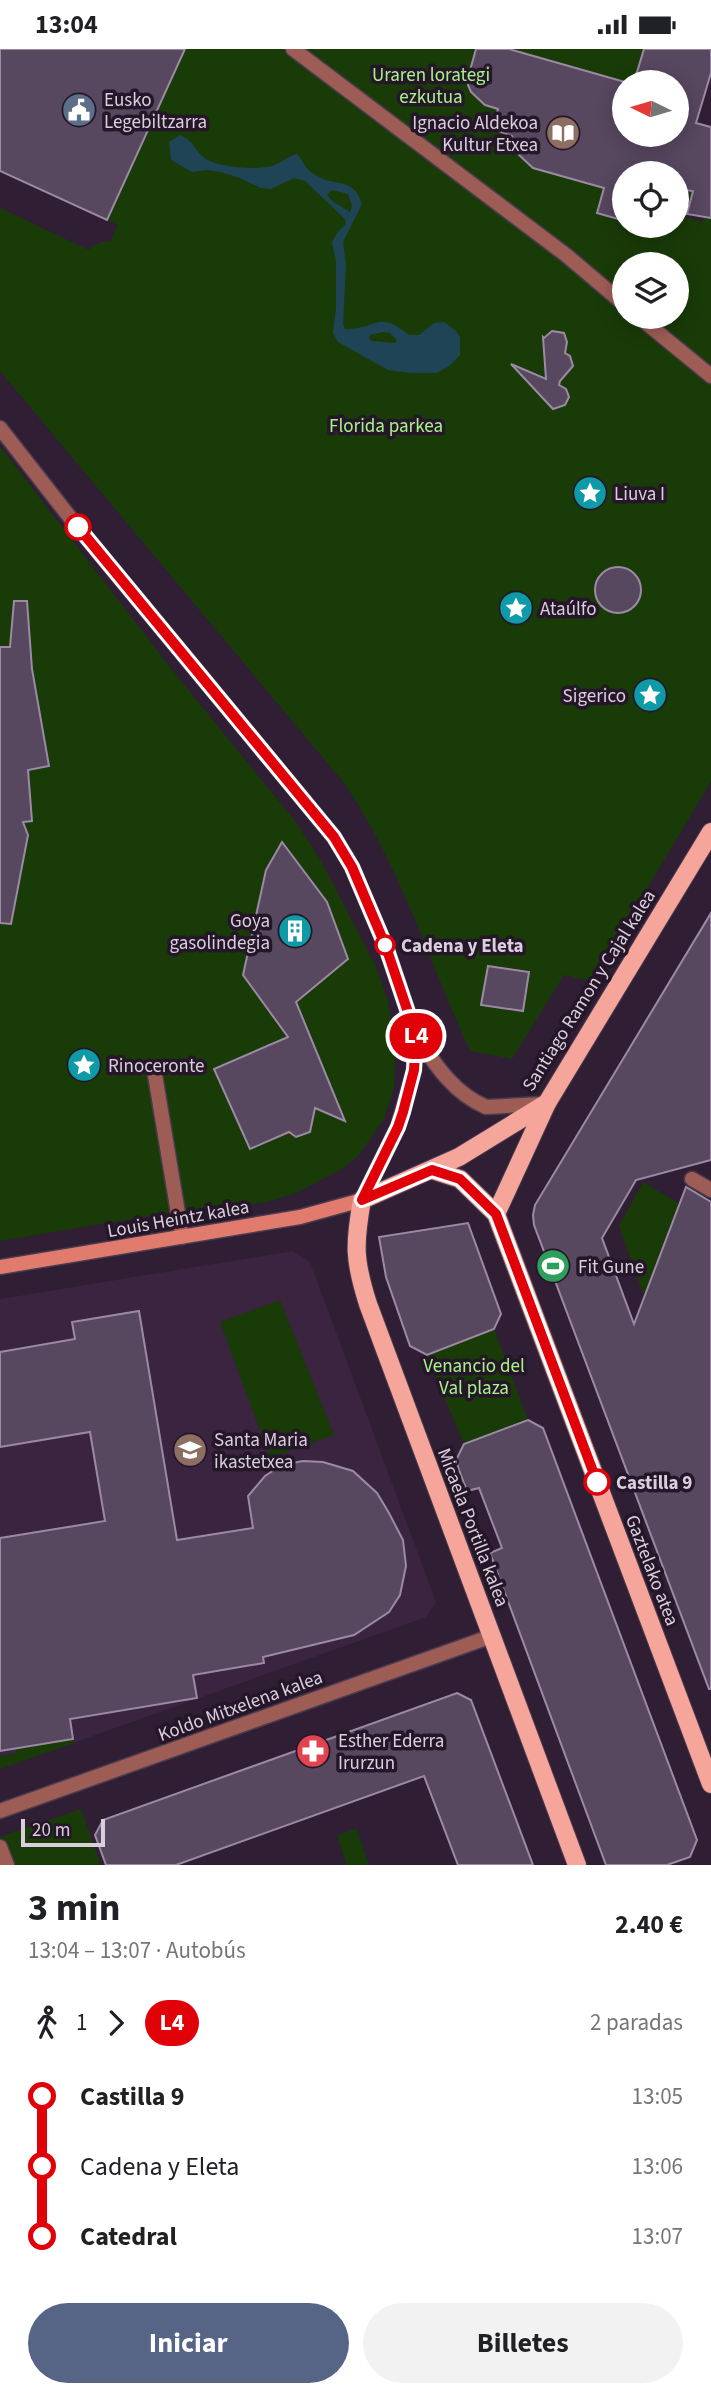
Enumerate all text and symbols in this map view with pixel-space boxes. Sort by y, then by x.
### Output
text: 13:04 [35,6,98,43]
park label: Uraren lorategi ezkutua [372,62,490,111]
north arrow [612,70,690,147]
map controls [612,70,689,329]
place label: Eusko Legebiltzarra [104,87,207,136]
public building icon: Eusko Legebiltzarra [60,91,98,129]
place label: Ignacio Aldekoa Kultur Etxea [412,110,538,159]
library icon: Ignacio Aldekoa Kultur Etxea [544,114,582,152]
button: locate [612,161,689,238]
button: layers [612,252,689,329]
park label: Florida parkea [329,413,443,440]
place icon: Liuva I [571,474,609,512]
place label: Liuva I [614,481,665,508]
unlabelled marker [65,514,91,540]
place icon: Ataúlfo [497,589,535,627]
place label: Ataúlfo [540,596,597,623]
place icon: Sigerico [631,676,669,714]
place label: Sigerico [563,683,626,710]
street label: Santiago Ramon y Cajal kalea [516,885,662,1097]
place label: Goya gasolindegia [169,908,270,957]
building icon: Goya gasolindegia [276,912,314,950]
place label: Cadena y Eleta [401,933,524,960]
marker: Cadena y Eleta [375,935,395,955]
line badge: L4 [384,1013,448,1059]
text: L4 [403,1018,429,1053]
place icon: Rinoceronte [65,1046,103,1084]
place label: Rinoceronte [108,1053,205,1080]
street label: Louis Heintz kalea [105,1194,251,1245]
sports icon: Fit Gune [534,1247,572,1285]
place label: Fit Gune [578,1254,644,1281]
park label: Venancio del Val plaza [423,1353,525,1402]
place label: Santa Maria ikastetxea [214,1427,308,1476]
school or university icon: Santa Maria ikastetxea [171,1431,209,1469]
street label: Micaela Portilla kalea [430,1444,515,1611]
marker: Castilla 9 [584,1469,610,1495]
place label: Castilla 9 [616,1470,692,1497]
street label: Gaztelako atea [618,1511,685,1630]
street label: Koldo Mitxelena kalea [155,1664,327,1749]
place label: Esther Ederra Irurzun [338,1728,444,1777]
pharmacy icon: Esther Ederra Irurzun [294,1732,332,1770]
scale bar [21,1816,105,1848]
text: 20 m [32,1817,70,1844]
text: 3 min [28,1881,120,1935]
text: 2.40 € [615,1906,683,1943]
text: 13:04 – 13:07 · Autobús [28,1934,246,1967]
icon: walk [28,2004,66,2042]
icon: forward [97,2004,135,2042]
text: L4 [159,2005,185,2040]
text: 1 [76,2006,87,2039]
text: 2 paradas [590,2006,683,2039]
text: Castilla 9 [80,2078,184,2115]
text: 13:05 [632,2080,683,2113]
text: Cadena y Eleta [80,2148,239,2185]
text: 13:06 [632,2150,683,2183]
text: Catedral [80,2218,177,2255]
text: 13:07 [632,2220,683,2253]
button: Iniciar [28,2303,349,2383]
button: Billetes [363,2303,683,2383]

